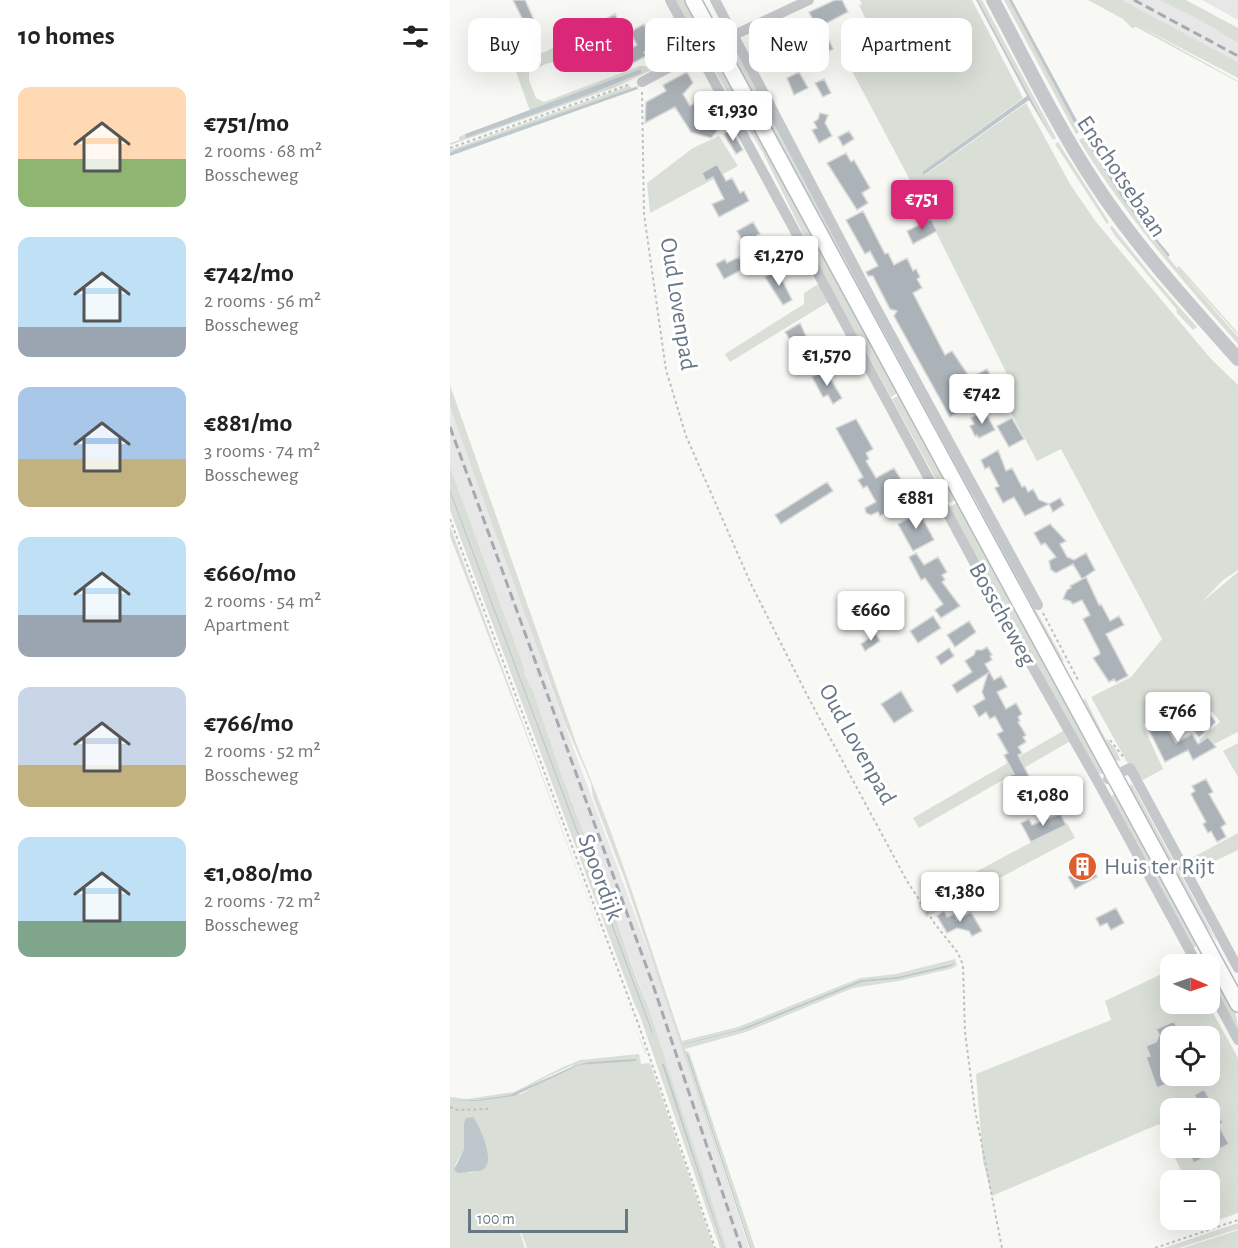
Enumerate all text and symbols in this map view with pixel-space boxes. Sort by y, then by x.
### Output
chip: Buy [468,18,541,72]
chip: Rent [553,18,633,72]
chip: Filters [645,18,737,72]
chip: New [749,18,829,72]
chip: Apartment [841,18,972,72]
icon: filters [399,20,432,53]
text: 10 homes [18,23,115,49]
pin: €1,930 [684,91,782,142]
text: €1,930 [708,100,758,120]
text: €751/mo [204,110,289,136]
icon: home [66,111,138,183]
street label: Enschotsebaan [1072,112,1170,241]
text: 2 rooms · 68 m² [204,141,322,161]
text: Bosscheweg [204,165,298,185]
pin: €751 [886,180,958,231]
text: €751 [905,189,939,209]
street label: Oud Lovenpad [656,236,700,372]
pin: €1,270 [730,236,828,287]
text: €1,270 [754,245,804,265]
text: €742/mo [204,260,294,286]
icon: home [66,261,138,333]
text: 2 rooms · 56 m² [204,291,321,311]
text: Bosscheweg [204,315,298,335]
pin: €1,570 [778,336,876,387]
text: €1,570 [803,345,851,365]
pin: €742 [946,374,1018,425]
text: €742 [963,383,1001,403]
text: €881/mo [204,410,292,436]
icon: home [66,411,138,483]
text: 3 rooms · 74 m² [204,441,320,461]
text: Bosscheweg [204,465,298,485]
pin: €881 [880,479,952,530]
text: €881 [898,488,934,508]
street label: Bosscheweg [964,559,1040,670]
text: €660/mo [204,560,296,586]
icon: home [66,561,138,633]
text: 2 rooms · 54 m² [204,591,321,611]
pin: €660 [835,591,907,642]
text: €660 [851,600,891,620]
text: Apartment [204,615,289,635]
street label: Oud Lovenpad [814,680,900,809]
pin: €766 [1142,692,1214,743]
text: €766 [1159,701,1197,721]
text: €766/mo [204,710,294,736]
icon: home [66,711,138,783]
text: 2 rooms · 52 m² [204,741,321,761]
text: Bosscheweg [204,765,298,785]
pin: €1,080 [994,776,1092,827]
text: €1,080 [1017,785,1069,805]
street label: Spoordijk [573,831,627,924]
building icon: Huis ter Rijt [1067,850,1099,882]
place label: Huis ter Rijt [1104,855,1215,879]
text: €1,080/mo [204,860,313,886]
icon: home [66,861,138,933]
pin: €1,380 [911,872,1009,923]
text: €1,380 [935,881,985,901]
text: 2 rooms · 72 m² [204,891,321,911]
text: Bosscheweg [204,915,298,935]
north arrow [1160,954,1220,1014]
map controls [1160,954,1220,1230]
button: locate [1160,1026,1220,1086]
button: + [1160,1098,1220,1158]
button: − [1160,1170,1220,1230]
scale bar [468,1206,628,1234]
text: 100 m [477,1211,515,1227]

